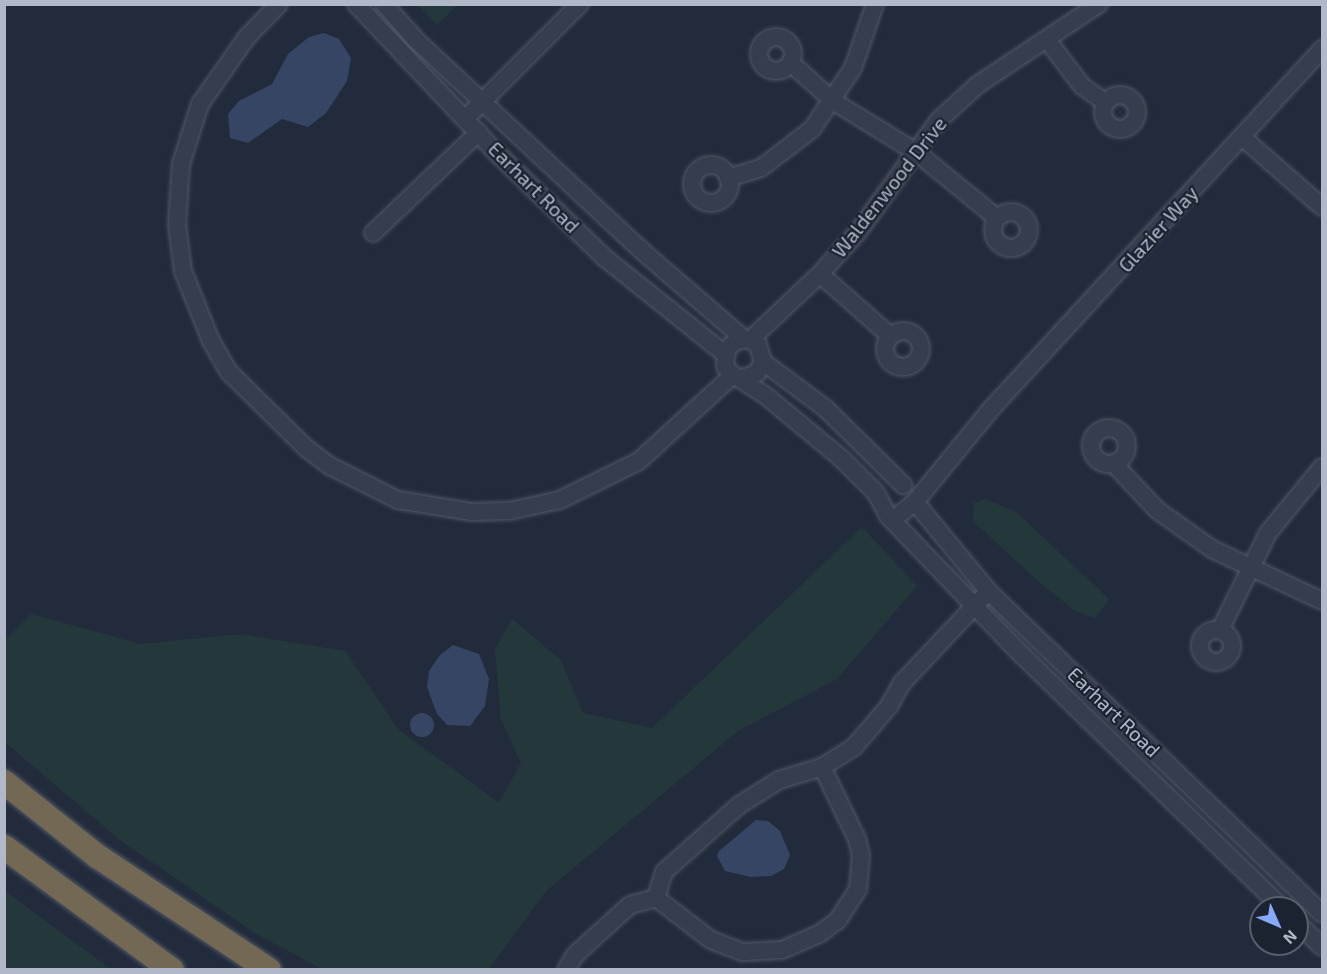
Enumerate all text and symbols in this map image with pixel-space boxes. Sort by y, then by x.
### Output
street label: Waldenwood Drive [827,112,951,262]
street label: Earhart Road [483,136,585,238]
street label: Glazier Way [1113,181,1203,277]
street label: Earhart Road [1063,662,1165,762]
north arrow [1249,896,1309,956]
text: N [1280,927,1301,948]

